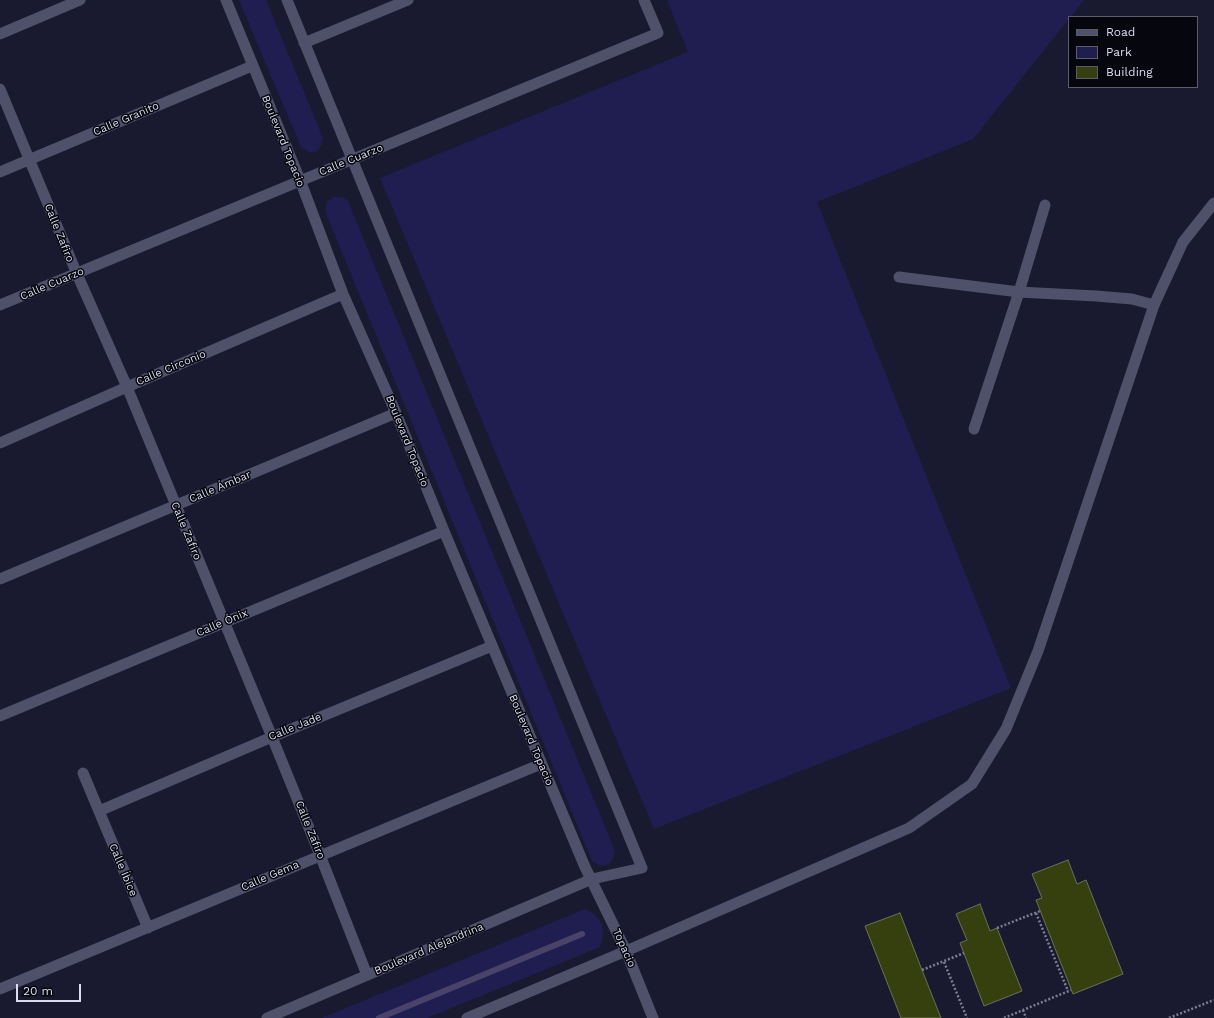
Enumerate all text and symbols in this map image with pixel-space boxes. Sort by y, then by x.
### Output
legend [1068,16,1198,88]
text: Road [1106,25,1135,39]
text: Park [1106,45,1132,59]
text: Building [1106,65,1153,79]
street label: Boulevard Topacio [259,93,307,189]
street label: Calle Granito [91,99,161,139]
street label: Calle Cuarzo [317,141,385,179]
street label: Calle Zafiro [41,202,77,264]
street label: Calle Cuarzo [18,265,86,303]
street label: Calle Circonio [134,347,208,389]
street label: Boulevard Topacio [383,393,431,489]
street label: Calle Ámbar [187,468,253,506]
street label: Calle Zafiro [168,500,204,562]
street label: Calle Ónix [194,606,250,640]
street label: Boulevard Topacio [506,692,556,788]
street label: Calle Jade [267,710,323,744]
street label: Calle Zafiro [292,799,328,861]
street label: Calle Íbice [106,842,140,898]
street label: Calle Gema [239,858,301,894]
street label: Boulevard Alejandrina [372,920,486,978]
street label: Topacio [610,927,638,969]
scale bar [18,976,83,1002]
text: 20 m [23,984,53,998]

